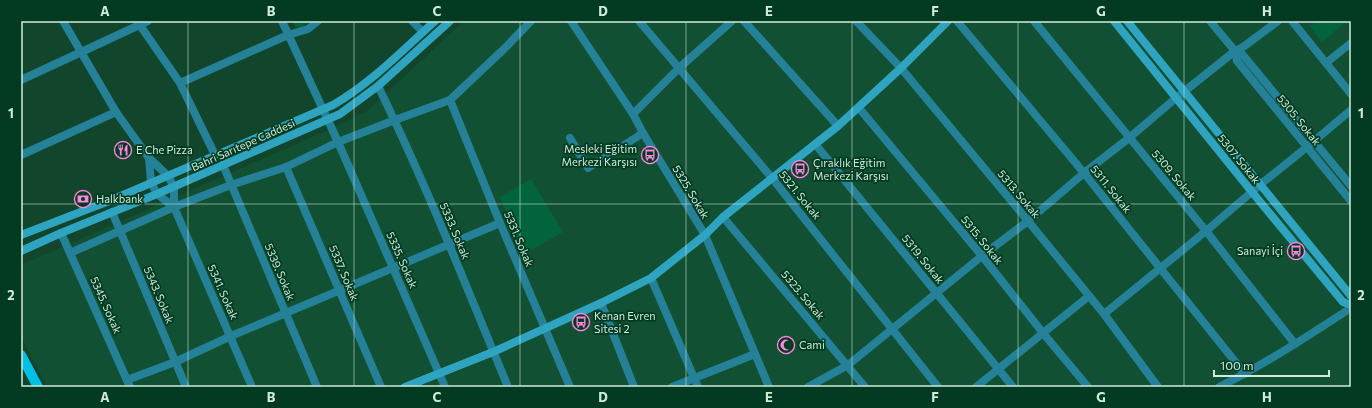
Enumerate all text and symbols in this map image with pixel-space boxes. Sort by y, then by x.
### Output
text: A [100,3,110,19]
text: B [267,3,276,19]
text: C [433,3,442,19]
text: D [598,3,608,19]
text: E [765,3,773,19]
text: F [931,3,939,19]
text: G [1096,3,1106,19]
text: H [1262,3,1272,19]
street label: 5305. Sokak [1275,92,1324,148]
text: 1 [8,105,14,121]
text: 1 [1358,105,1364,121]
street label: Bahri Sarıtepe Caddesi [189,116,297,173]
street label: 5307. Sokak [1215,131,1263,186]
restaurant icon: E Che Pizza [113,140,133,160]
place label: Mesleki Eğitim Merkezi Karşısı [561,142,637,168]
place label: E Che Pizza [136,143,193,156]
bus stop icon: Mesleki Eğitim Merkezi Karşısı [640,145,660,165]
street label: 5309. Sokak [1150,147,1199,203]
place label: Çıraklık Eğitim Merkezi Karşısı [813,156,889,182]
bus stop icon: Çıraklık Eğitim Merkezi Karşısı [790,159,810,179]
street label: 5311. Sokak [1088,162,1135,215]
street label: 5325. Sokak [670,163,713,221]
street label: 5313. Sokak [996,167,1043,220]
street label: 5321. Sokak [777,168,824,222]
bank icon: Halkbank [73,189,93,209]
place label: Halkbank [96,192,143,205]
street label: 5333. Sokak [438,201,473,261]
street label: 5331. Sokak [502,209,537,269]
street label: 5315. Sokak [959,213,1006,267]
street label: 5335. Sokak [384,230,421,290]
street label: 5319. Sokak [900,232,947,286]
street label: 5339. Sokak [263,241,298,302]
bus stop icon: Sanayi İçi [1286,241,1306,261]
street label: 5337. Sokak [327,243,362,303]
place label: Sanayi İçi [1237,243,1283,257]
street label: 5341. Sokak [206,262,241,321]
street label: 5343. Sokak [142,264,177,325]
street label: 5323. Sokak [779,267,828,322]
street label: 5345. Sokak [88,274,125,335]
text: 2 [7,287,15,303]
text: 2 [1357,287,1365,303]
place label: Kenan Evren Sitesi 2 [594,309,656,335]
bus stop icon: Kenan Evren Sitesi 2 [571,312,591,332]
mosque icon: Cami [776,335,796,355]
place label: Cami [799,338,825,351]
scale bar [1214,352,1329,378]
text: 100 m [1220,358,1254,372]
text: A [100,389,110,405]
text: B [267,389,276,405]
text: C [433,389,442,405]
text: D [598,389,608,405]
text: E [765,389,773,405]
text: F [931,389,939,405]
text: G [1096,389,1106,405]
text: H [1262,389,1272,405]

